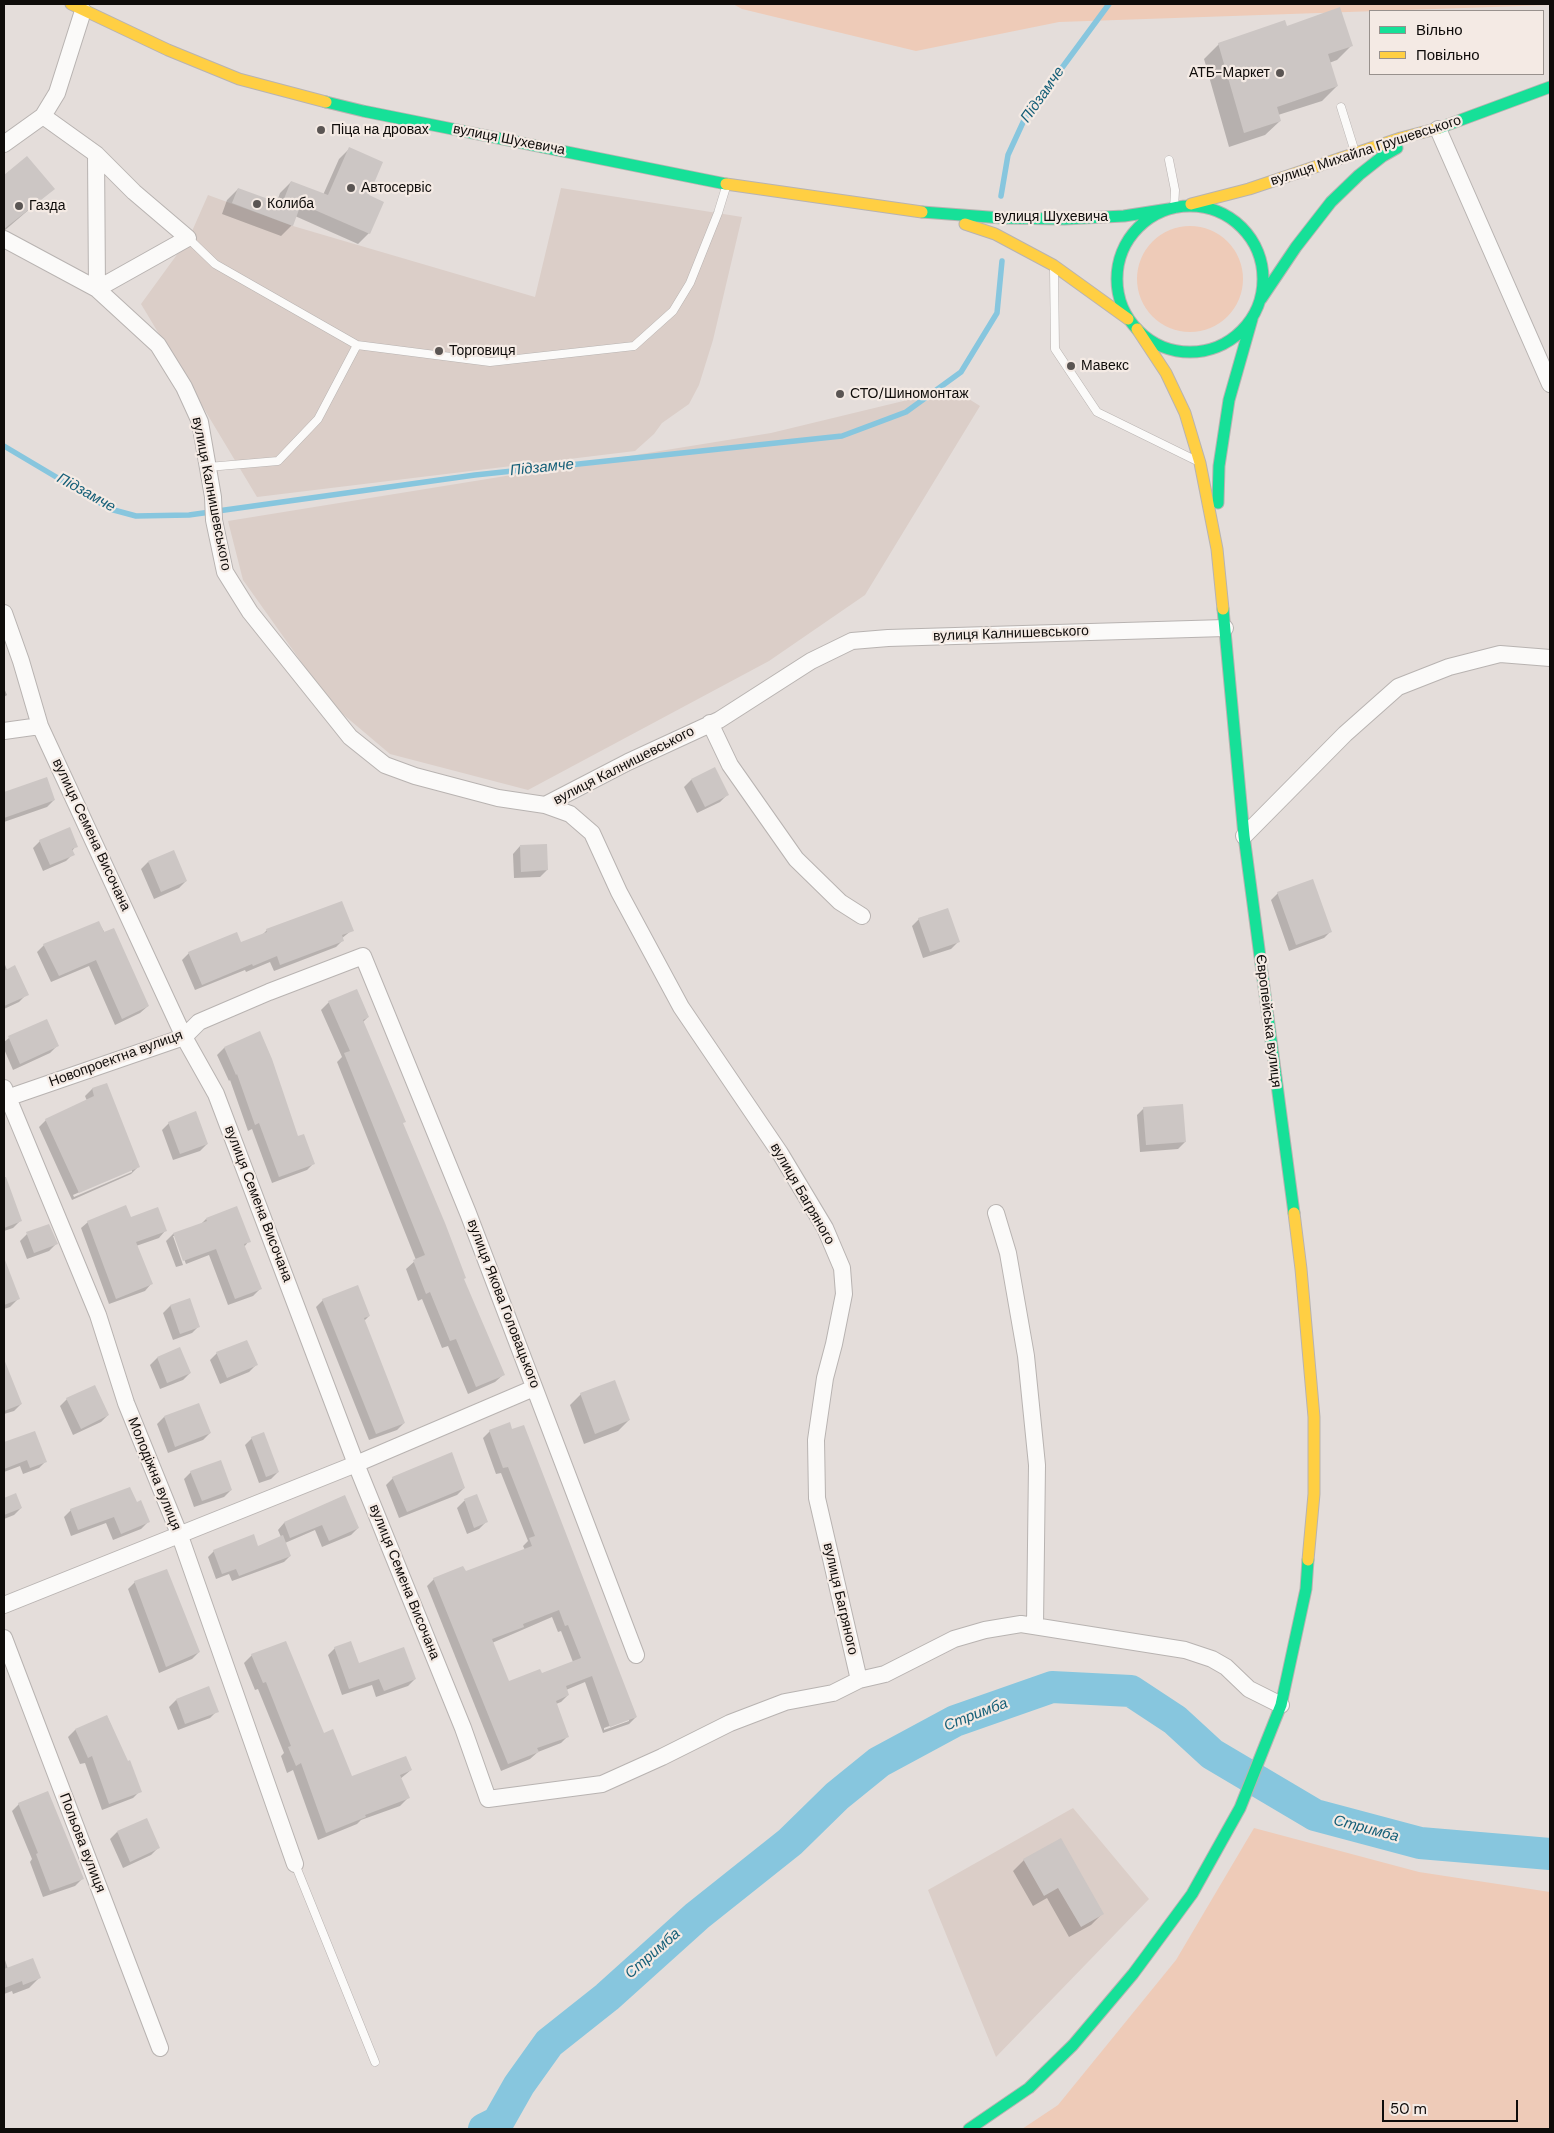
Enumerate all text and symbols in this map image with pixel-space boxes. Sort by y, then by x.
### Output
legend [1369,10,1544,75]
text: Вільно [1416,20,1463,40]
text: Повільно [1416,45,1480,65]
water label: Підзамче [1017,64,1069,126]
place label: АТБ-Маркет [1189,65,1270,81]
marker: АТБ-Маркет [1274,67,1286,79]
street label: вулиця Михайла Грушевського [1269,112,1463,190]
street label: вулиця Шухевича [451,121,567,159]
place label: Піца на дровах [331,122,429,138]
marker: Піца на дровах [315,124,327,136]
place label: Автосервіс [361,180,432,196]
marker: Автосервіс [345,182,357,194]
place label: Колиба [267,196,314,212]
place label: Газда [29,198,65,214]
marker: Колиба [251,198,263,210]
marker: Газда [13,200,25,212]
street label: вулиця Шухевича [994,209,1108,225]
place label: Торговиця [449,343,515,359]
marker: Торговиця [433,345,445,357]
place label: Мавекс [1081,358,1129,374]
marker: Мавекс [1065,360,1077,372]
place label: СТО/Шиномонтаж [850,386,969,402]
marker: СТО/Шиномонтаж [834,388,846,400]
street label: вулиця Калнишевського [188,416,234,572]
water label: Підзамче [509,456,575,480]
water label: Підзамче [54,470,118,516]
street label: вулиця Калнишевського [933,623,1089,645]
street label: вулиця Калнишевського [551,723,697,809]
street label: вулиця Семена Височана [48,756,134,914]
street label: Європейська вулиця [1252,954,1284,1088]
street label: Новопроектна вулиця [47,1027,185,1091]
street label: вулиця Семена Височана [220,1123,296,1285]
street label: вулиця Багряного [766,1140,838,1248]
street label: вулиця Якова Головацького [463,1217,543,1391]
street label: Молодіжна вулиця [124,1415,184,1533]
street label: вулиця Семена Височана [365,1502,443,1662]
street label: вулиця Багряного [819,1541,861,1657]
water label: Стримба [942,1695,1010,1735]
street label: Польова вулиця [55,1791,109,1895]
water label: Стримба [1331,1812,1401,1846]
water label: Стримба [622,1925,684,1983]
scale bar [1384,2090,1520,2122]
text: 50 m [1390,2099,1427,2119]

